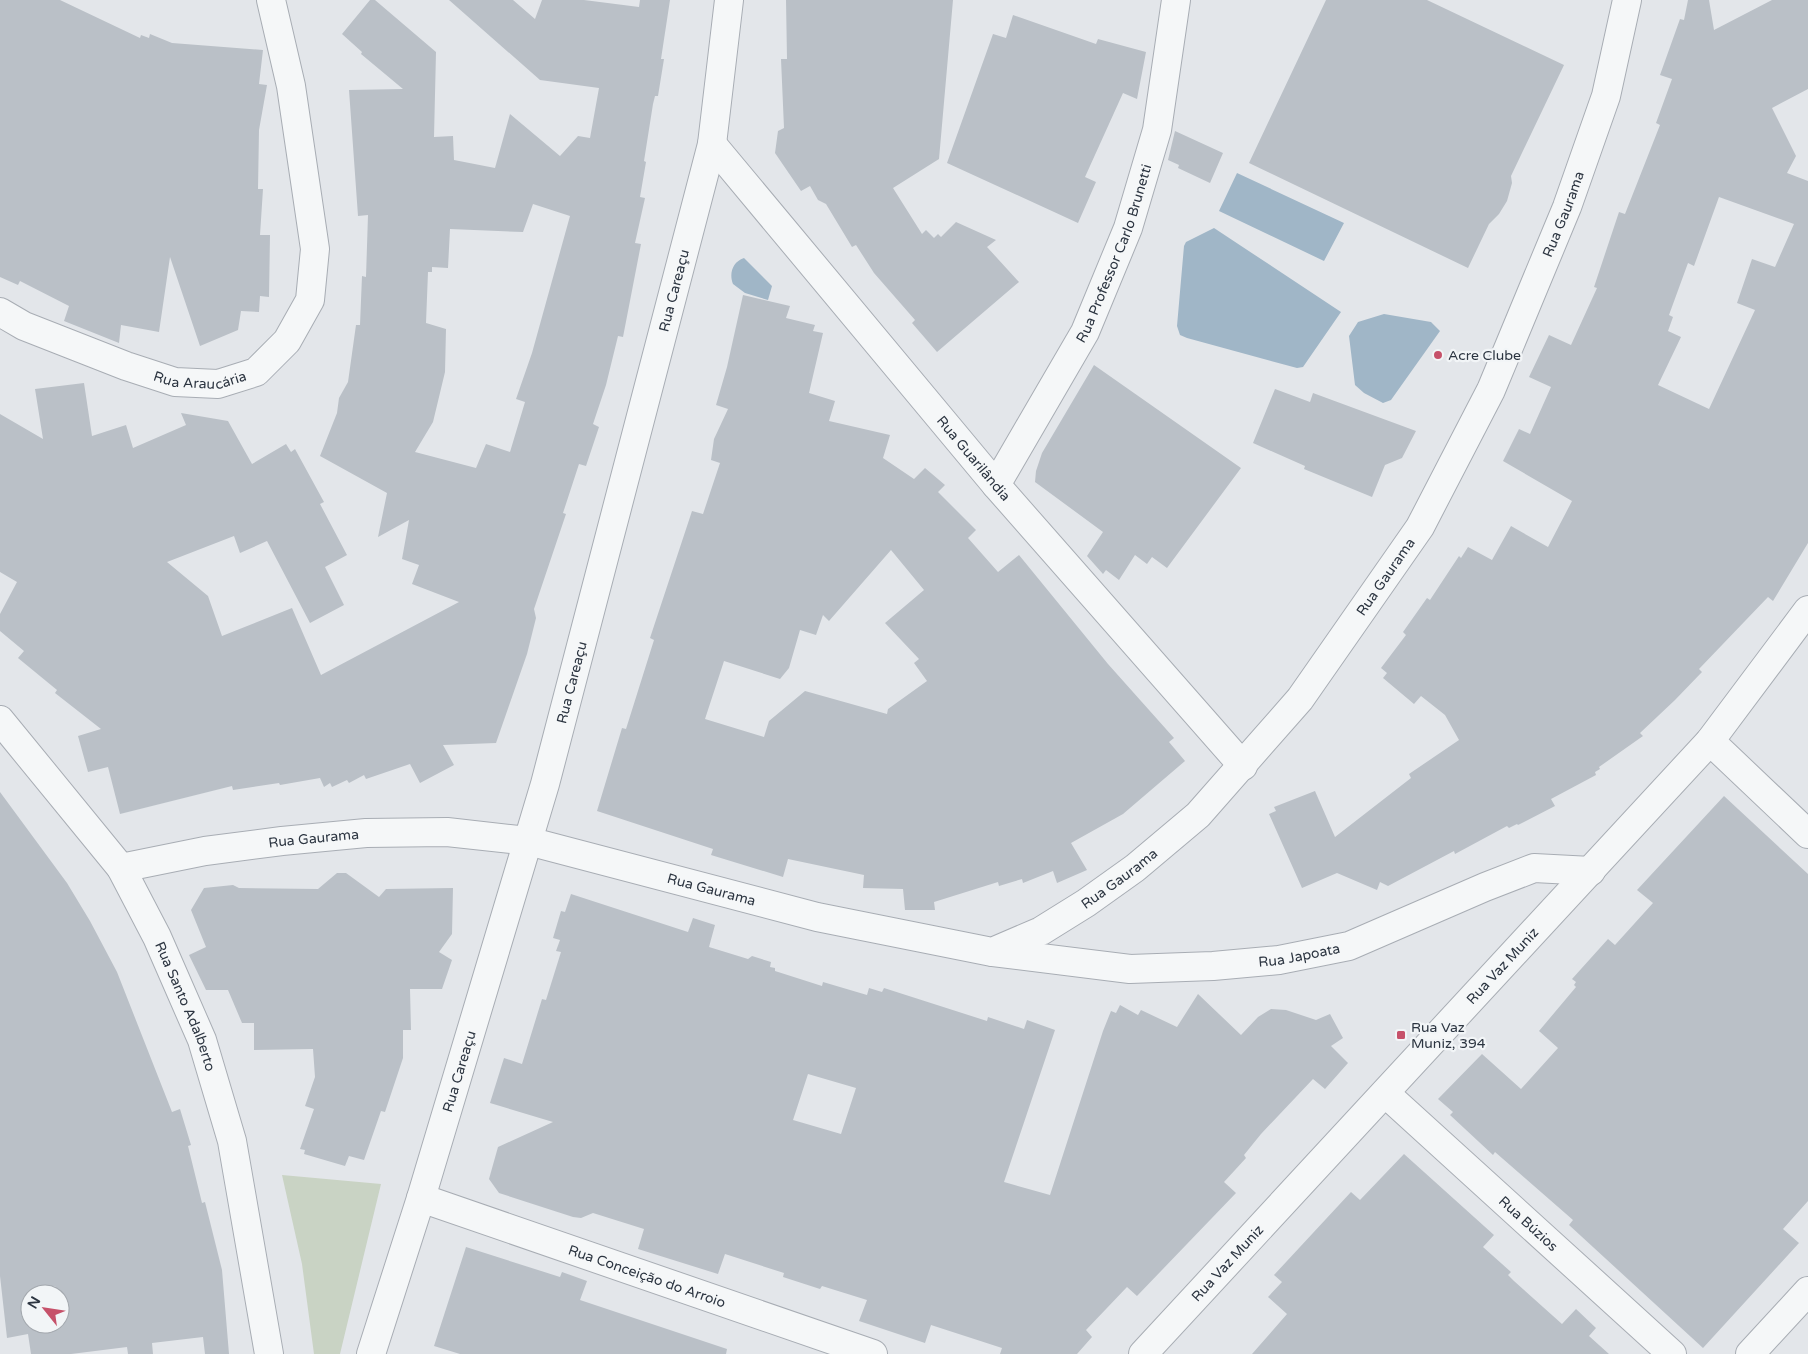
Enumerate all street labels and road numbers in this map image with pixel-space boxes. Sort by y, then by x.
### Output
street label: Rua Professor Carlo Brunetti [1073,162,1155,346]
street label: Rua Gaurama [1539,169,1588,260]
street label: Rua Careaçu [655,248,693,334]
street label: Rua Araucária [151,368,249,393]
street label: Rua Guarilândia [933,412,1014,505]
street label: Rua Gaurama [1353,535,1419,619]
street label: Rua Careaçu [553,639,591,726]
street label: Rua Gaurama [267,826,360,852]
street label: Rua Gaurama [1078,845,1161,913]
street label: Rua Gaurama [665,870,758,910]
street label: Rua Vaz Muniz [1463,924,1542,1008]
street label: Rua Santo Adalberto [151,939,219,1073]
street label: Rua Japoata [1258,940,1342,971]
street label: Rua Careaçu [439,1029,480,1114]
street label: Rua Búzios [1495,1193,1561,1255]
street label: Rua Vaz Muniz [1188,1221,1267,1305]
street label: Rua Conceição do Arroio [566,1241,728,1311]

